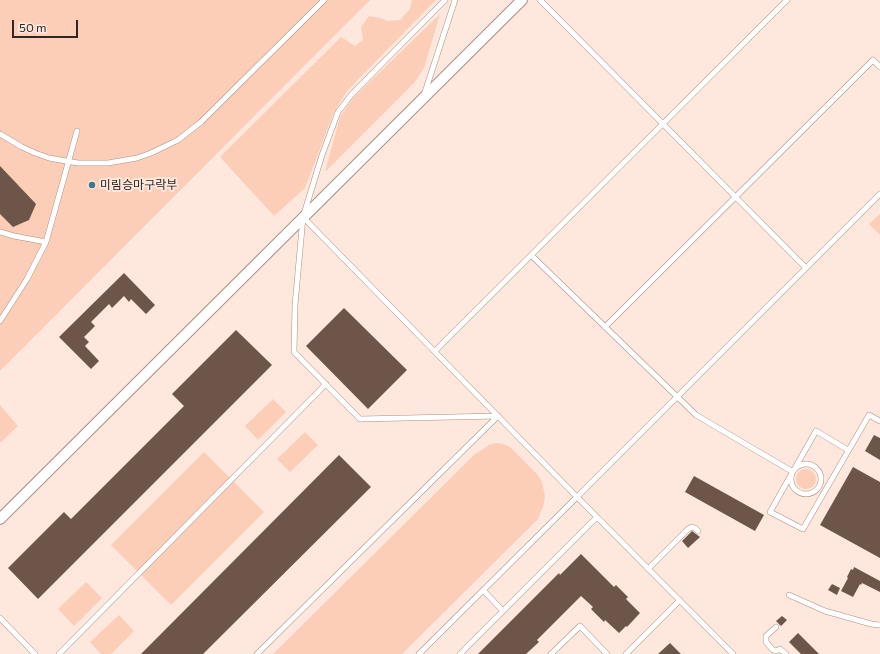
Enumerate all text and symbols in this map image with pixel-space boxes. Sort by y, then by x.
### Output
scale bar [14,12,80,38]
text: 50 m [19,20,47,34]
place label: 미림승마구락부 [100,178,177,192]
marker: 미림승마구락부 [87,180,97,190]

